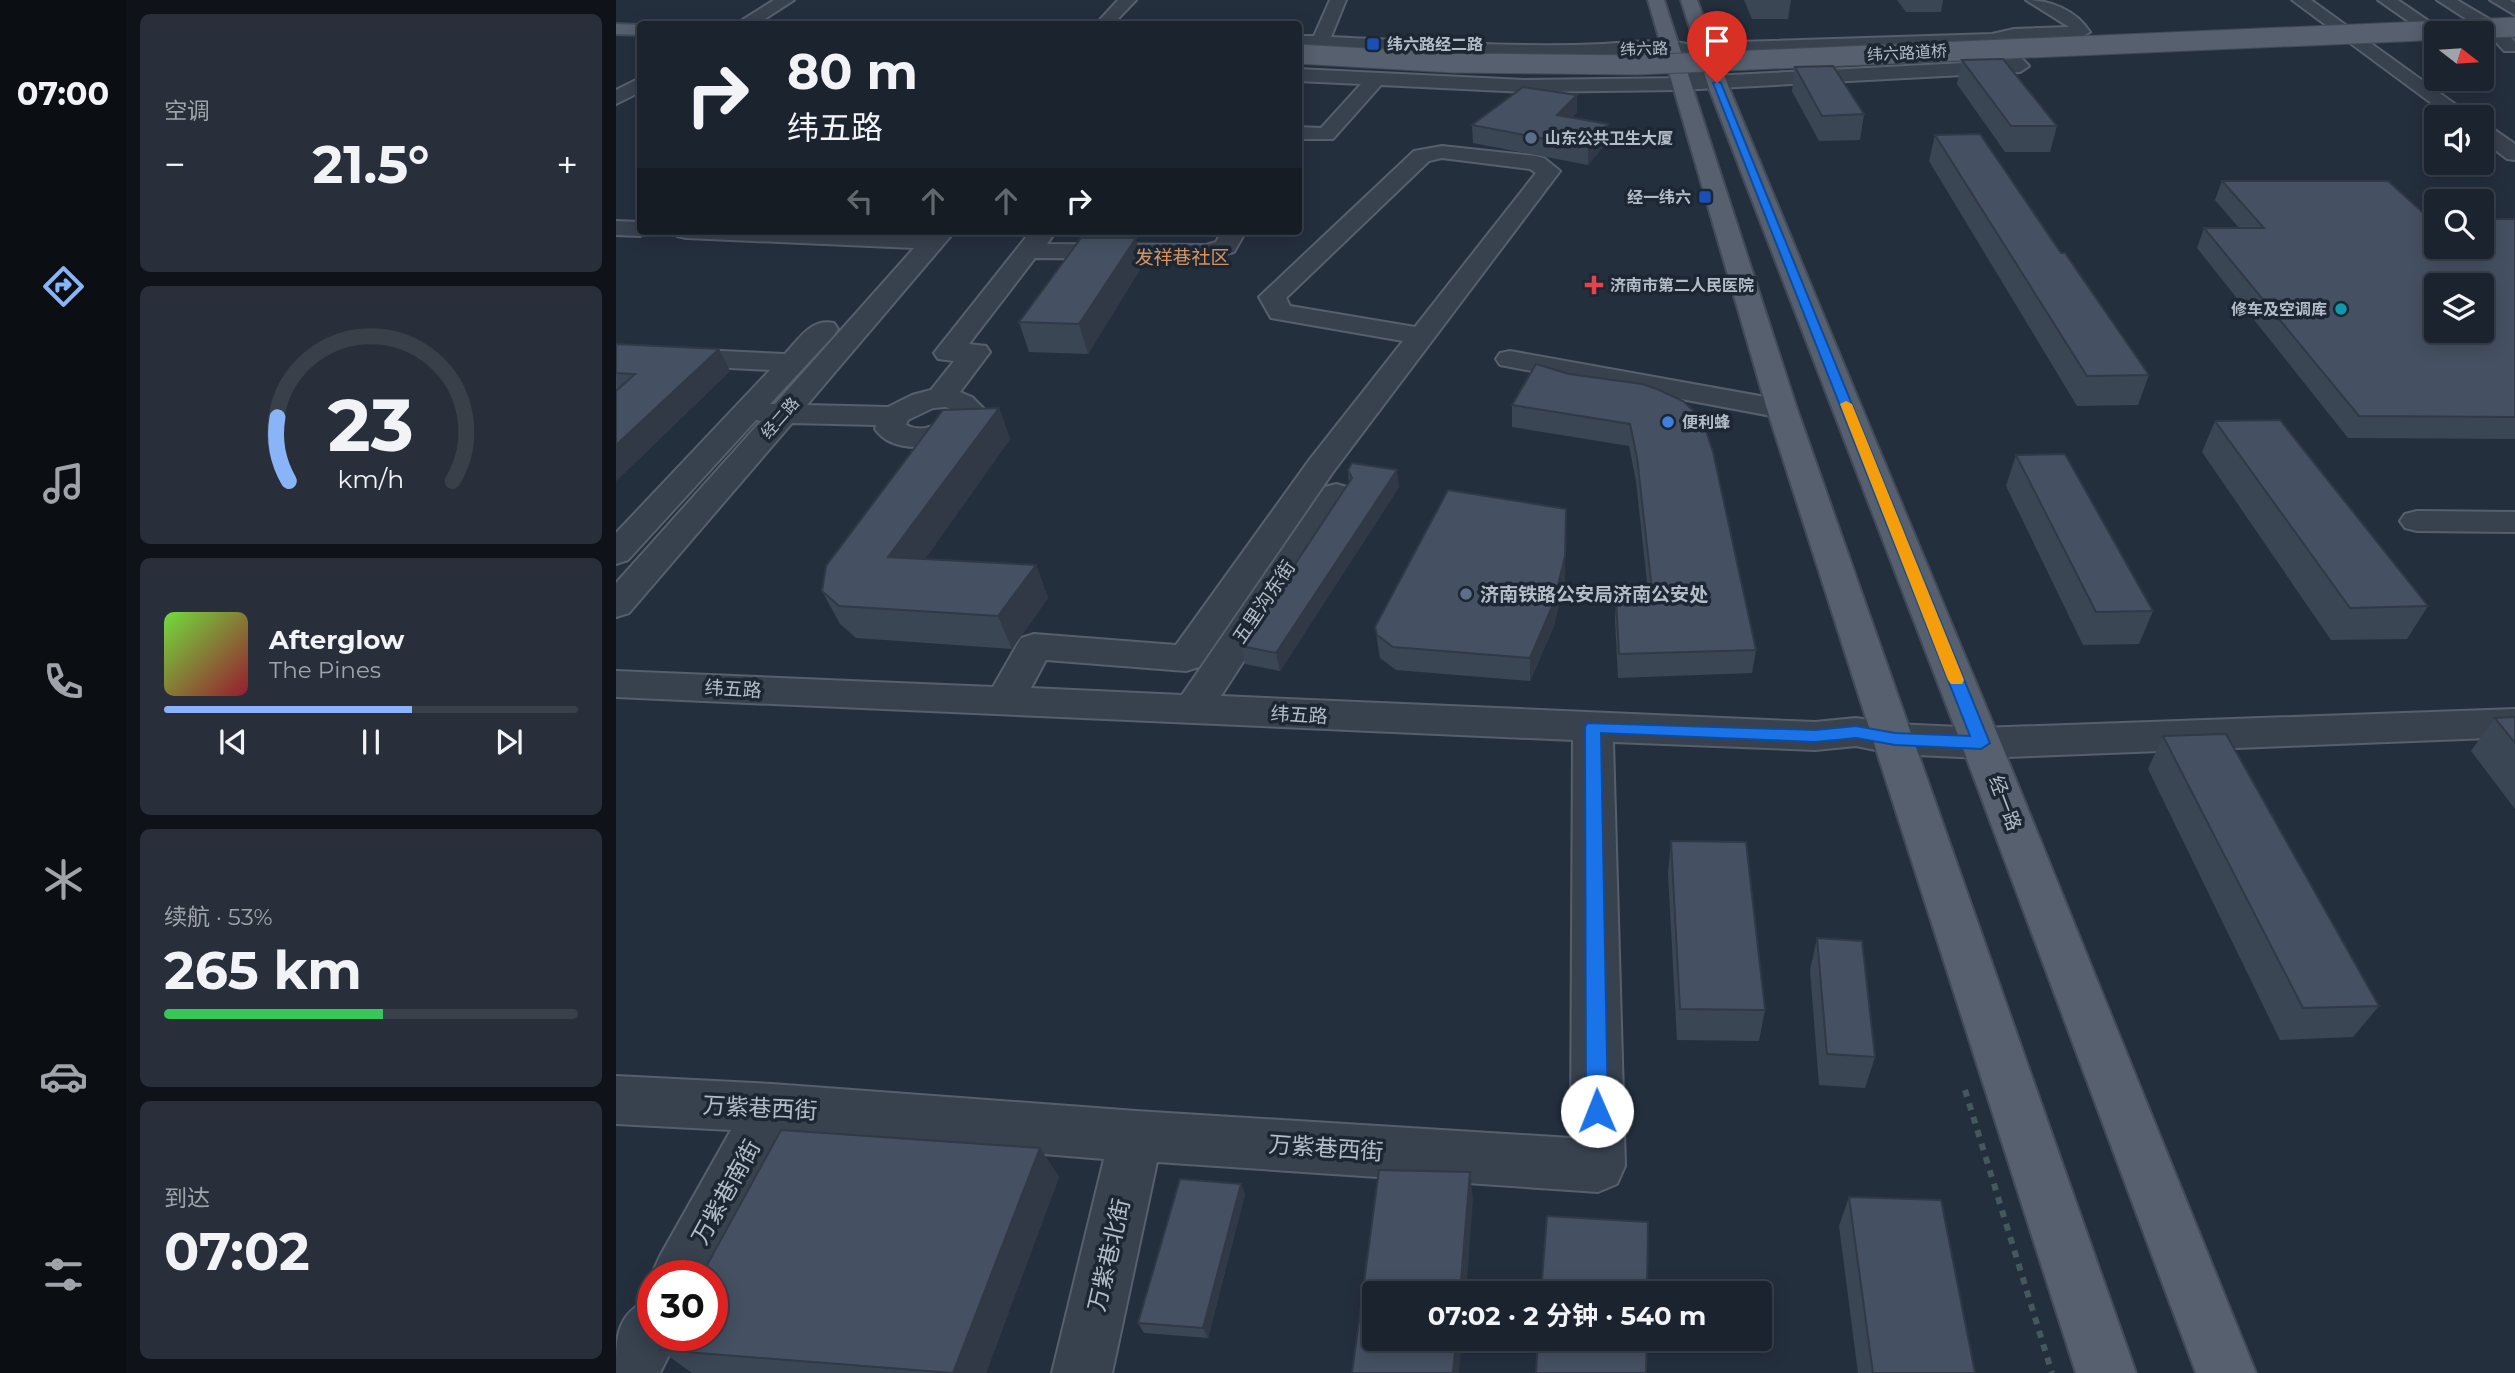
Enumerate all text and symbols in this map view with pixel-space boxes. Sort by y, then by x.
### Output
pin [1687,11,1747,83]
north arrow [2424,21,2494,91]
map controls [2424,21,2494,343]
icon: arrive [1698,22,1736,60]
place label: 纬六路经二路 [1387,35,1483,54]
marker: 纬六路经二路 [1365,36,1381,52]
street label: 纬六路 [1620,39,1668,59]
street label: 纬六路道桥 [1867,41,1947,65]
text: 80 m [787,42,918,101]
icon: right [672,49,763,140]
text: 07:00 [17,74,109,113]
text: 空调 [164,97,210,125]
button: sound [2424,105,2494,175]
text: 纬五路 [787,108,883,147]
place label: 山东公共卫生大厦 [1545,129,1673,148]
marker: 山东公共卫生大厦 [1523,130,1539,146]
text: 21.5° [312,133,430,196]
text: − [164,141,186,188]
text: + [556,141,578,188]
icon: left [841,182,879,220]
icon: ahead [914,182,952,220]
icon: ahead [987,182,1025,220]
icon: right [1060,182,1098,220]
place label: 经一纬六 [1627,188,1691,207]
marker: 经一纬六 [1697,189,1713,205]
button: search [2424,189,2494,259]
district label: 发祥巷社区 [1134,246,1230,269]
icon: directions [39,262,88,311]
button: layers [2424,273,2494,343]
marker: 济南市第二人民医院 [1584,275,1604,295]
place label: 济南市第二人民医院 [1610,276,1754,295]
place label: 修车及空调库 [2231,300,2327,319]
marker: 修车及空调库 [2333,301,2349,317]
text: 23 [328,381,414,469]
street label: 经二路 [757,394,803,442]
place label: 便利蜂 [1682,413,1730,432]
marker: 便利蜂 [1660,414,1676,430]
icon: music [39,459,88,508]
text: km/h [338,463,404,493]
street label: 五里沟东街 [1228,556,1300,648]
place label: 济南铁路公安局济南公安处 [1480,583,1708,606]
marker: 济南铁路公安局济南公安处 [1458,586,1474,602]
text: Afterglow [269,624,404,656]
text: The Pines [269,656,381,684]
icon: phone [39,657,88,706]
street label: 纬五路 [704,676,762,702]
street label: 纬五路 [1270,702,1328,728]
icon: previous [214,723,252,761]
icon: pause [352,723,390,761]
icon: next [490,723,528,761]
street label: 经一路 [1984,772,2026,834]
icon: climate [39,855,88,904]
text: 续航 · 53% [164,903,273,931]
text: 265 km [164,939,362,1002]
icon: car [39,1052,88,1101]
position arrow [1560,1074,1634,1148]
street label: 万紫巷西街 [702,1091,818,1125]
street label: 万紫巷西街 [1268,1130,1384,1166]
street label: 万紫巷南街 [686,1135,766,1249]
text: 到达 [164,1184,210,1212]
street label: 万紫巷北街 [1082,1196,1136,1314]
text: 07:02 [164,1220,310,1283]
icon: filters [39,1250,88,1299]
speed limit sign: 30 [637,1260,728,1351]
text: 07:02 · 2 分钟 · 540 m [1428,1300,1706,1332]

